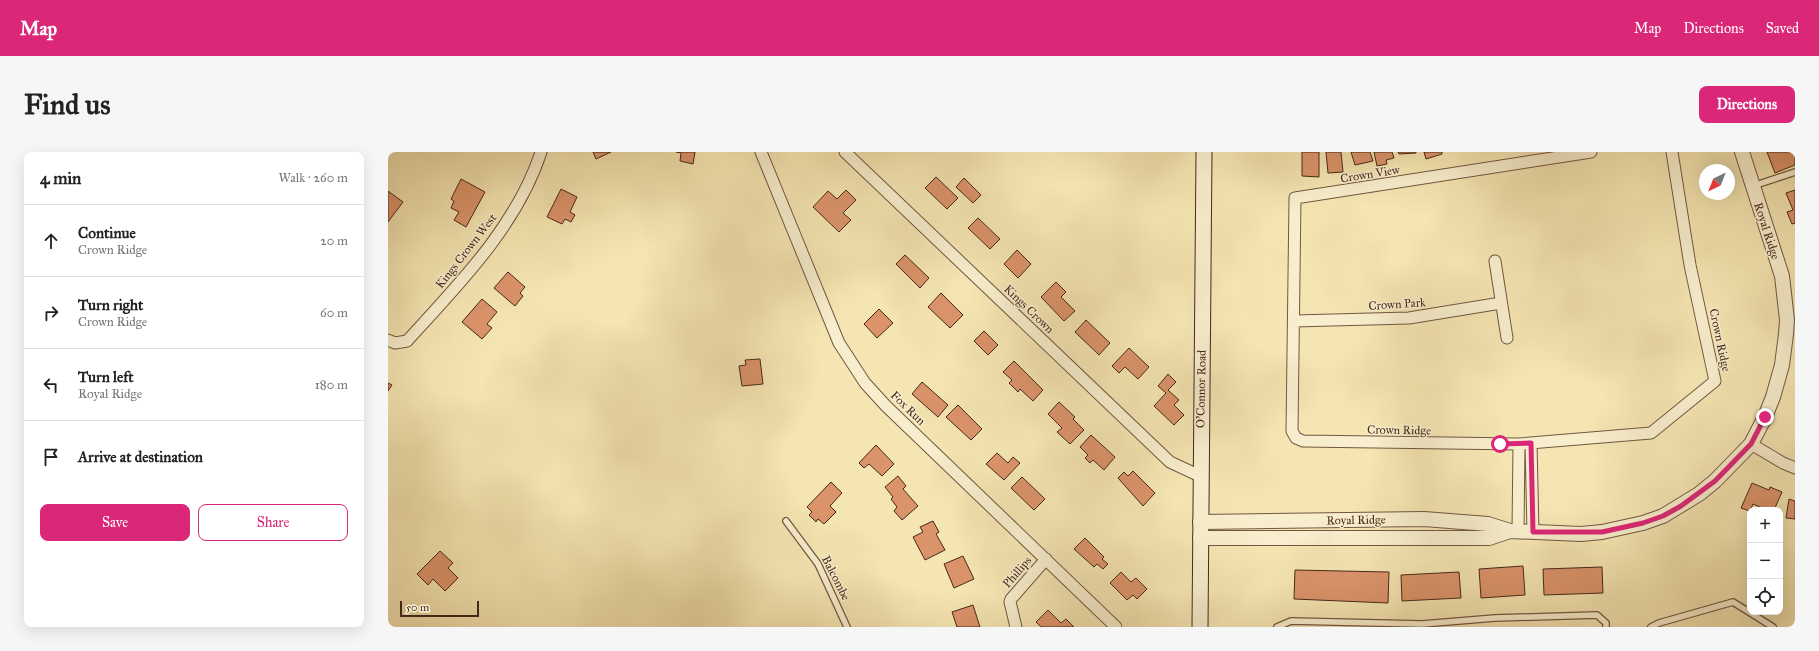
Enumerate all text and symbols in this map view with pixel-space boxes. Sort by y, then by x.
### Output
text: Map [20,17,57,40]
text: Map [1634,20,1661,37]
text: Directions [1683,20,1744,37]
text: Saved [1766,20,1799,37]
button: Directions [1699,86,1795,123]
text: Find us [24,87,110,122]
street label: Crown View [1339,162,1401,186]
north arrow [1699,164,1735,200]
text: 4 min [40,168,81,189]
text: Walk · 260 m [278,170,348,186]
street label: Royal Ridge [1750,201,1783,262]
street label: Kings Crown West [432,210,501,292]
text: Continue [78,224,136,242]
icon: ahead [40,230,62,252]
text: 20 m [320,233,348,249]
text: Crown Ridge [78,242,147,258]
street label: Kings Crown [1000,282,1057,337]
street label: Crown Park [1368,295,1427,313]
text: Turn right [78,296,143,314]
icon: right [40,302,62,324]
text: 60 m [320,305,348,321]
street label: Crown Ridge [1706,307,1733,373]
text: Crown Ridge [78,314,147,330]
street label: O'Connor Road [1193,350,1209,428]
text: Turn left [78,368,134,386]
icon: left [40,374,62,396]
text: 180 m [315,377,348,393]
text: Royal Ridge [78,386,142,402]
street label: Fox Run [888,388,929,428]
route end [1756,408,1774,426]
street label: Crown Ridge [1367,422,1431,439]
route start [1491,435,1509,453]
icon: arrive [40,446,62,468]
text: Arrive at destination [78,448,203,466]
button: Save [40,504,190,541]
button: Share [198,504,348,541]
map controls [1747,507,1783,615]
button: + [1747,507,1783,543]
street label: Royal Ridge [1326,512,1386,529]
button: − [1747,543,1783,579]
street label: Balcombe [819,553,853,603]
street label: Phillips [1000,553,1034,591]
button: locate [1747,579,1783,615]
scale bar [400,599,479,618]
text: 50 m [406,601,429,614]

